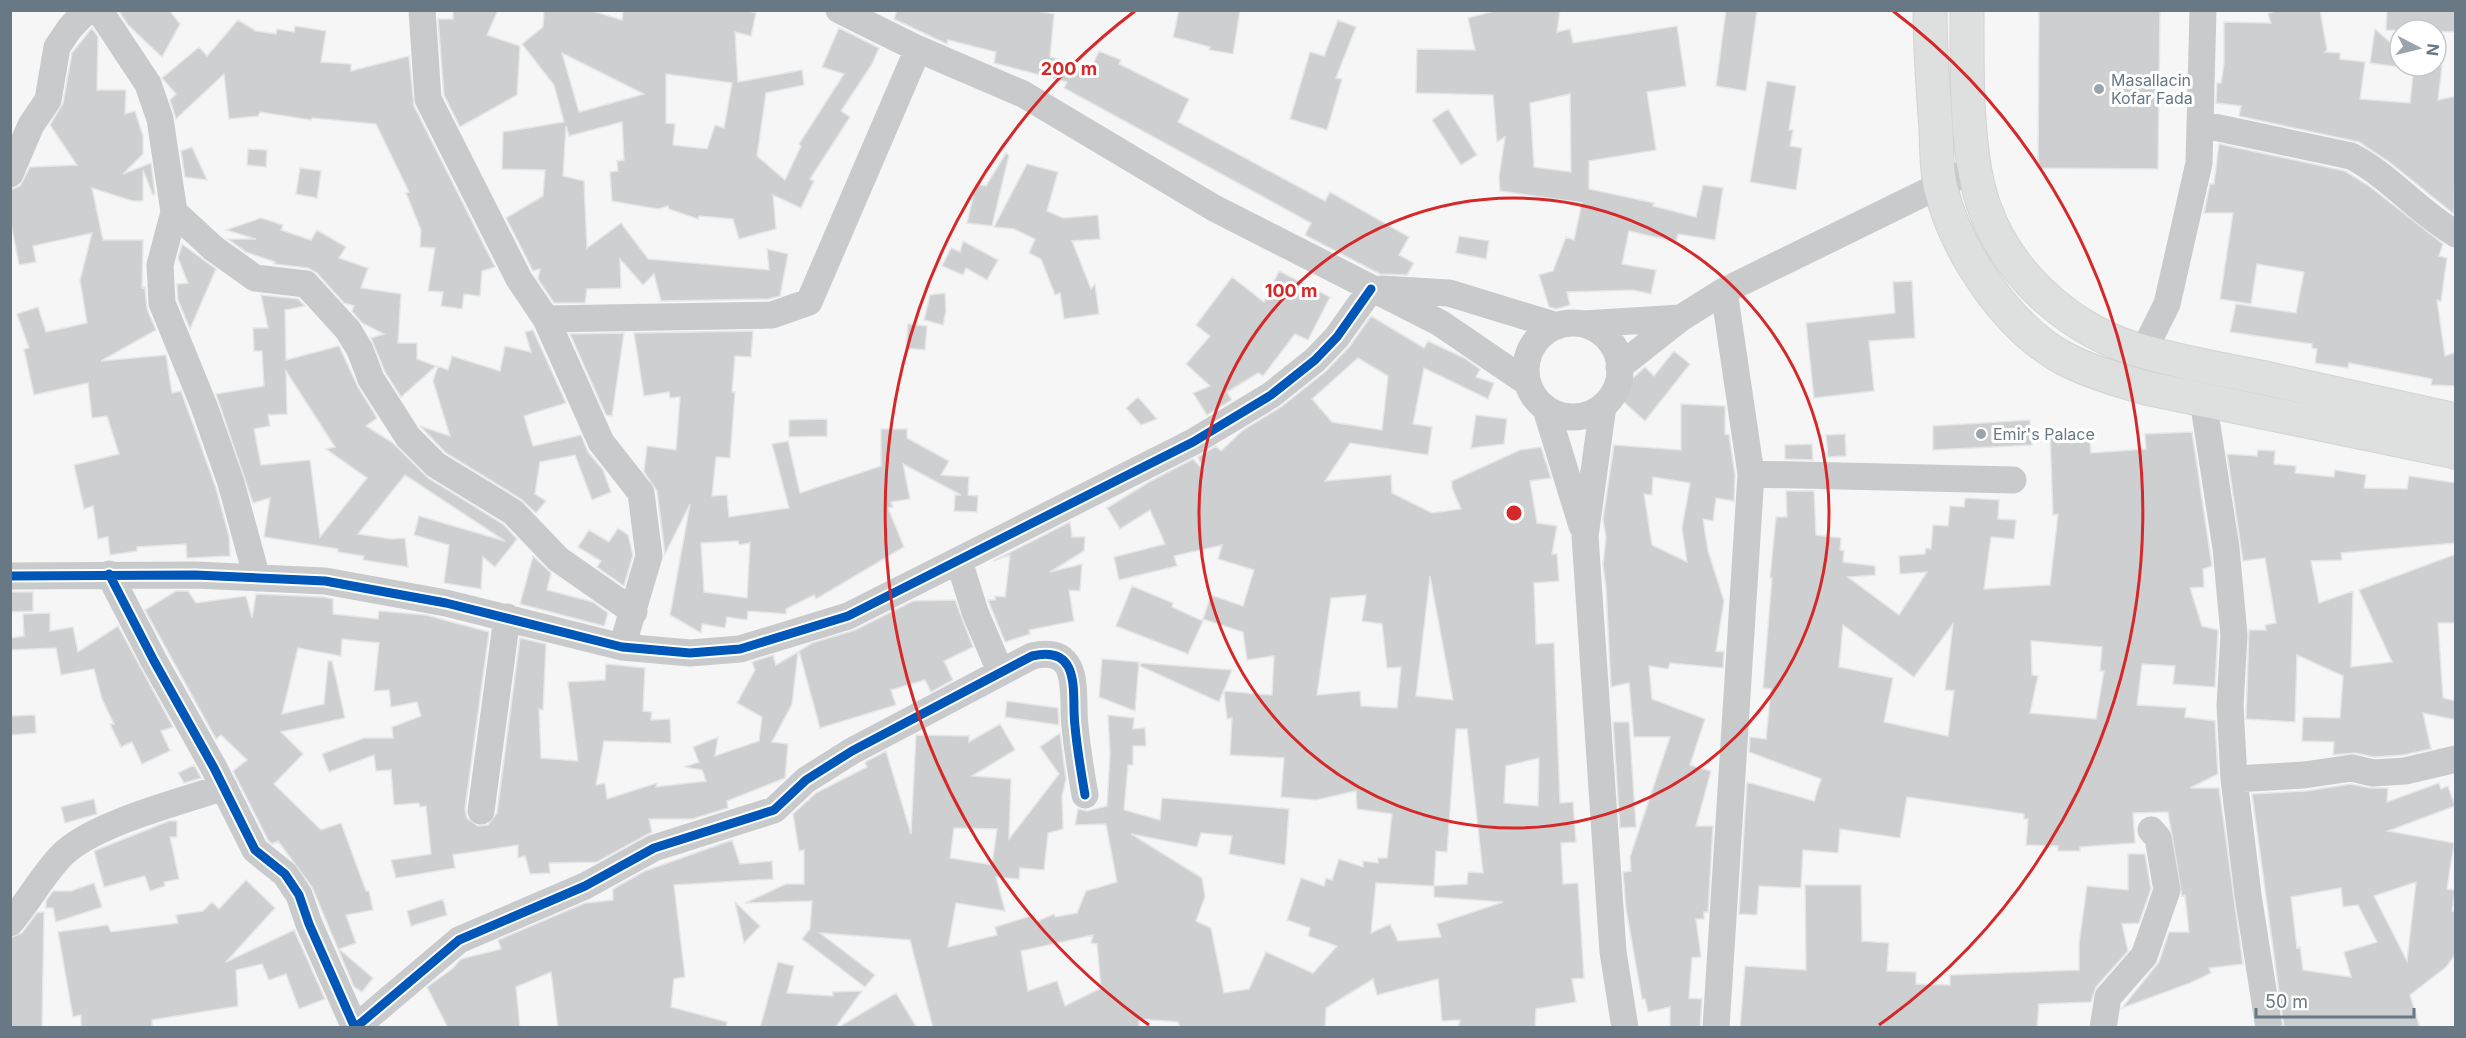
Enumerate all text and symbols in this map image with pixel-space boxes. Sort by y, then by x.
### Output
north arrow [2388,18,2448,78]
text: N [2422,43,2444,57]
text: 200 m [1041,58,1097,79]
place label: Masallacin Kofar Fada [2111,70,2193,108]
marker: Masallacin Kofar Fada [2092,82,2106,96]
text: 100 m [1265,280,1317,301]
place label: Emir's Palace [1993,424,2095,444]
marker: Emir's Palace [1974,427,1988,441]
centre of rings [1504,503,1524,523]
scale bar [2256,981,2414,1019]
text: 50 m [2265,991,2308,1012]

